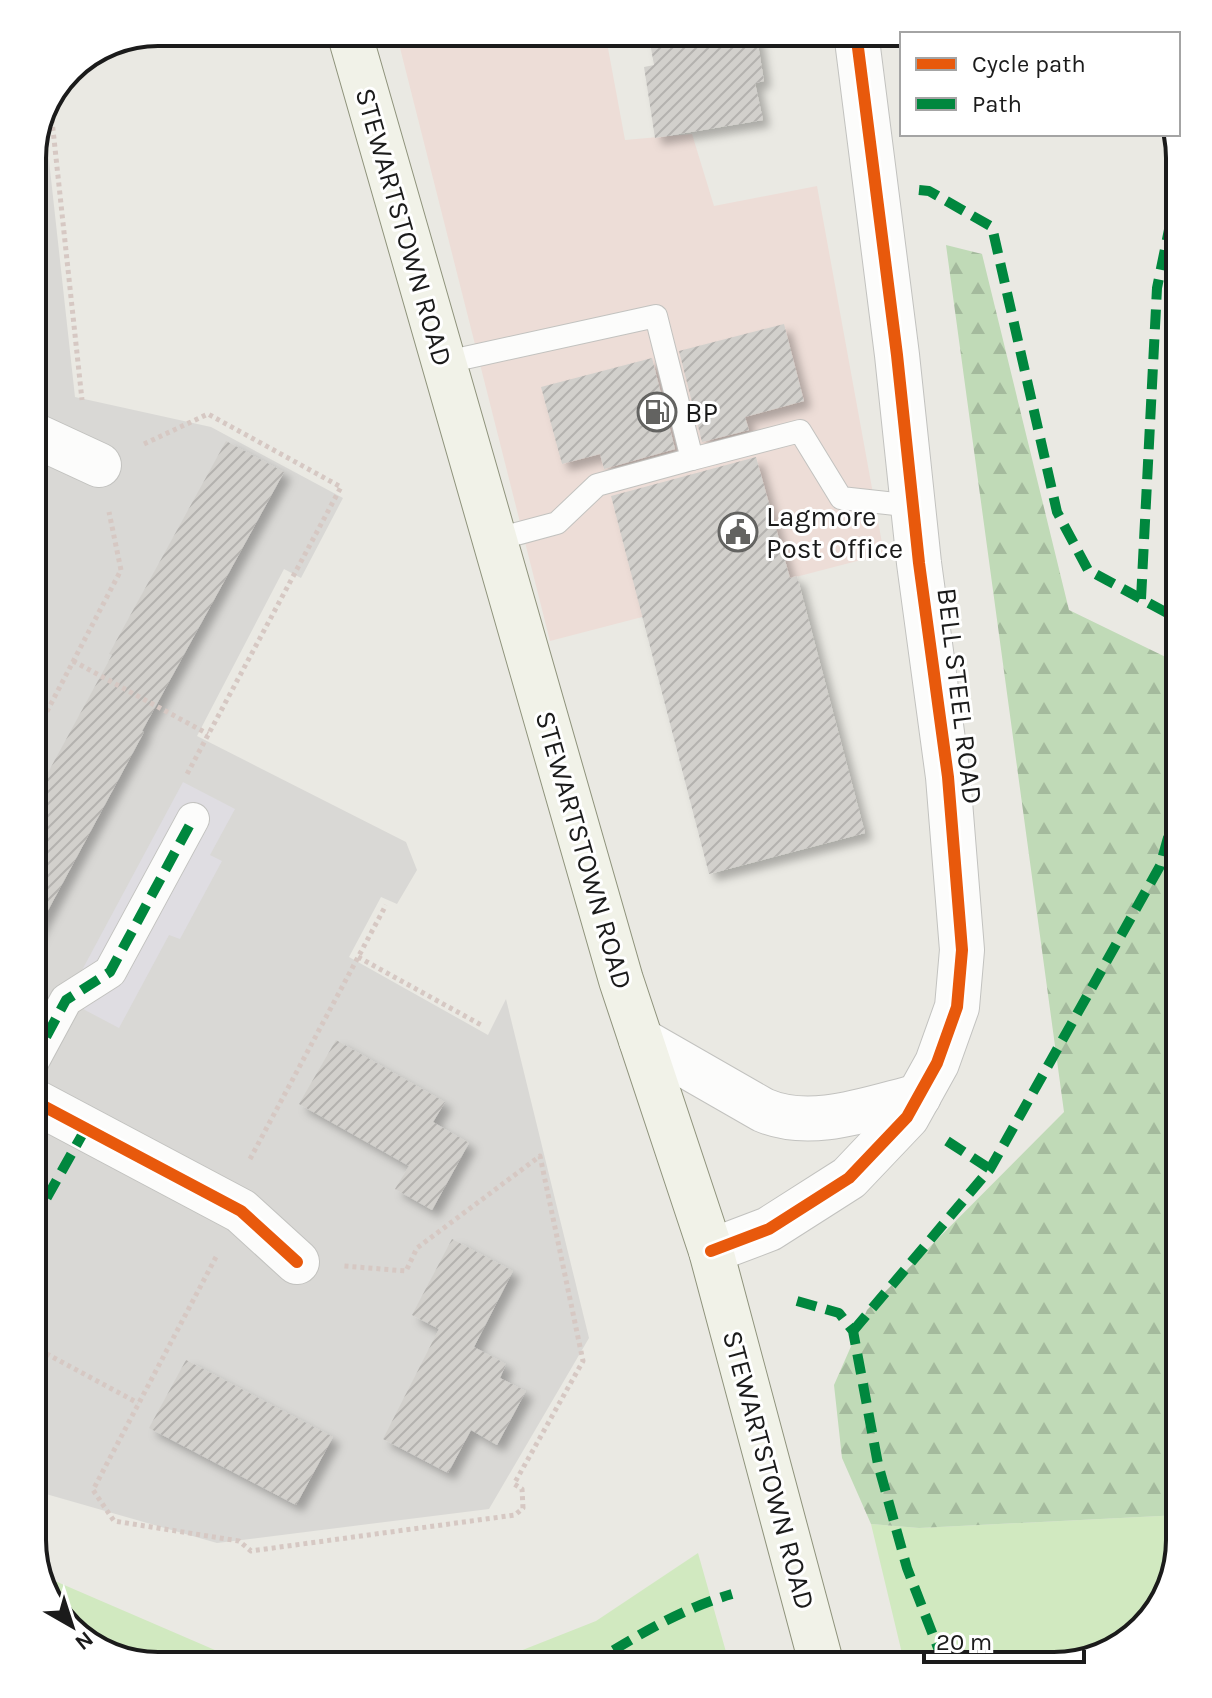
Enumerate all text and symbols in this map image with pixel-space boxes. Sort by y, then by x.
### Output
legend [900,32,1180,136]
text: Cycle path [972,50,1086,78]
street label: STEWARTSTOWN ROAD [348,84,460,370]
text: Path [972,90,1022,118]
fuel station icon: BP [636,391,678,433]
place label: BP [685,396,718,429]
place label: Lagmore Post Office [766,500,903,565]
public building icon: Lagmore Post Office [717,511,759,553]
street label: BELL STEEL ROAD [930,586,990,806]
street label: STEWARTSTOWN ROAD [528,707,640,993]
street label: STEWARTSTOWN ROAD [716,1327,822,1613]
north arrow [32,1586,112,1666]
scale bar [924,1614,1084,1664]
text: N [70,1626,98,1656]
text: 20 m [936,1628,992,1656]

